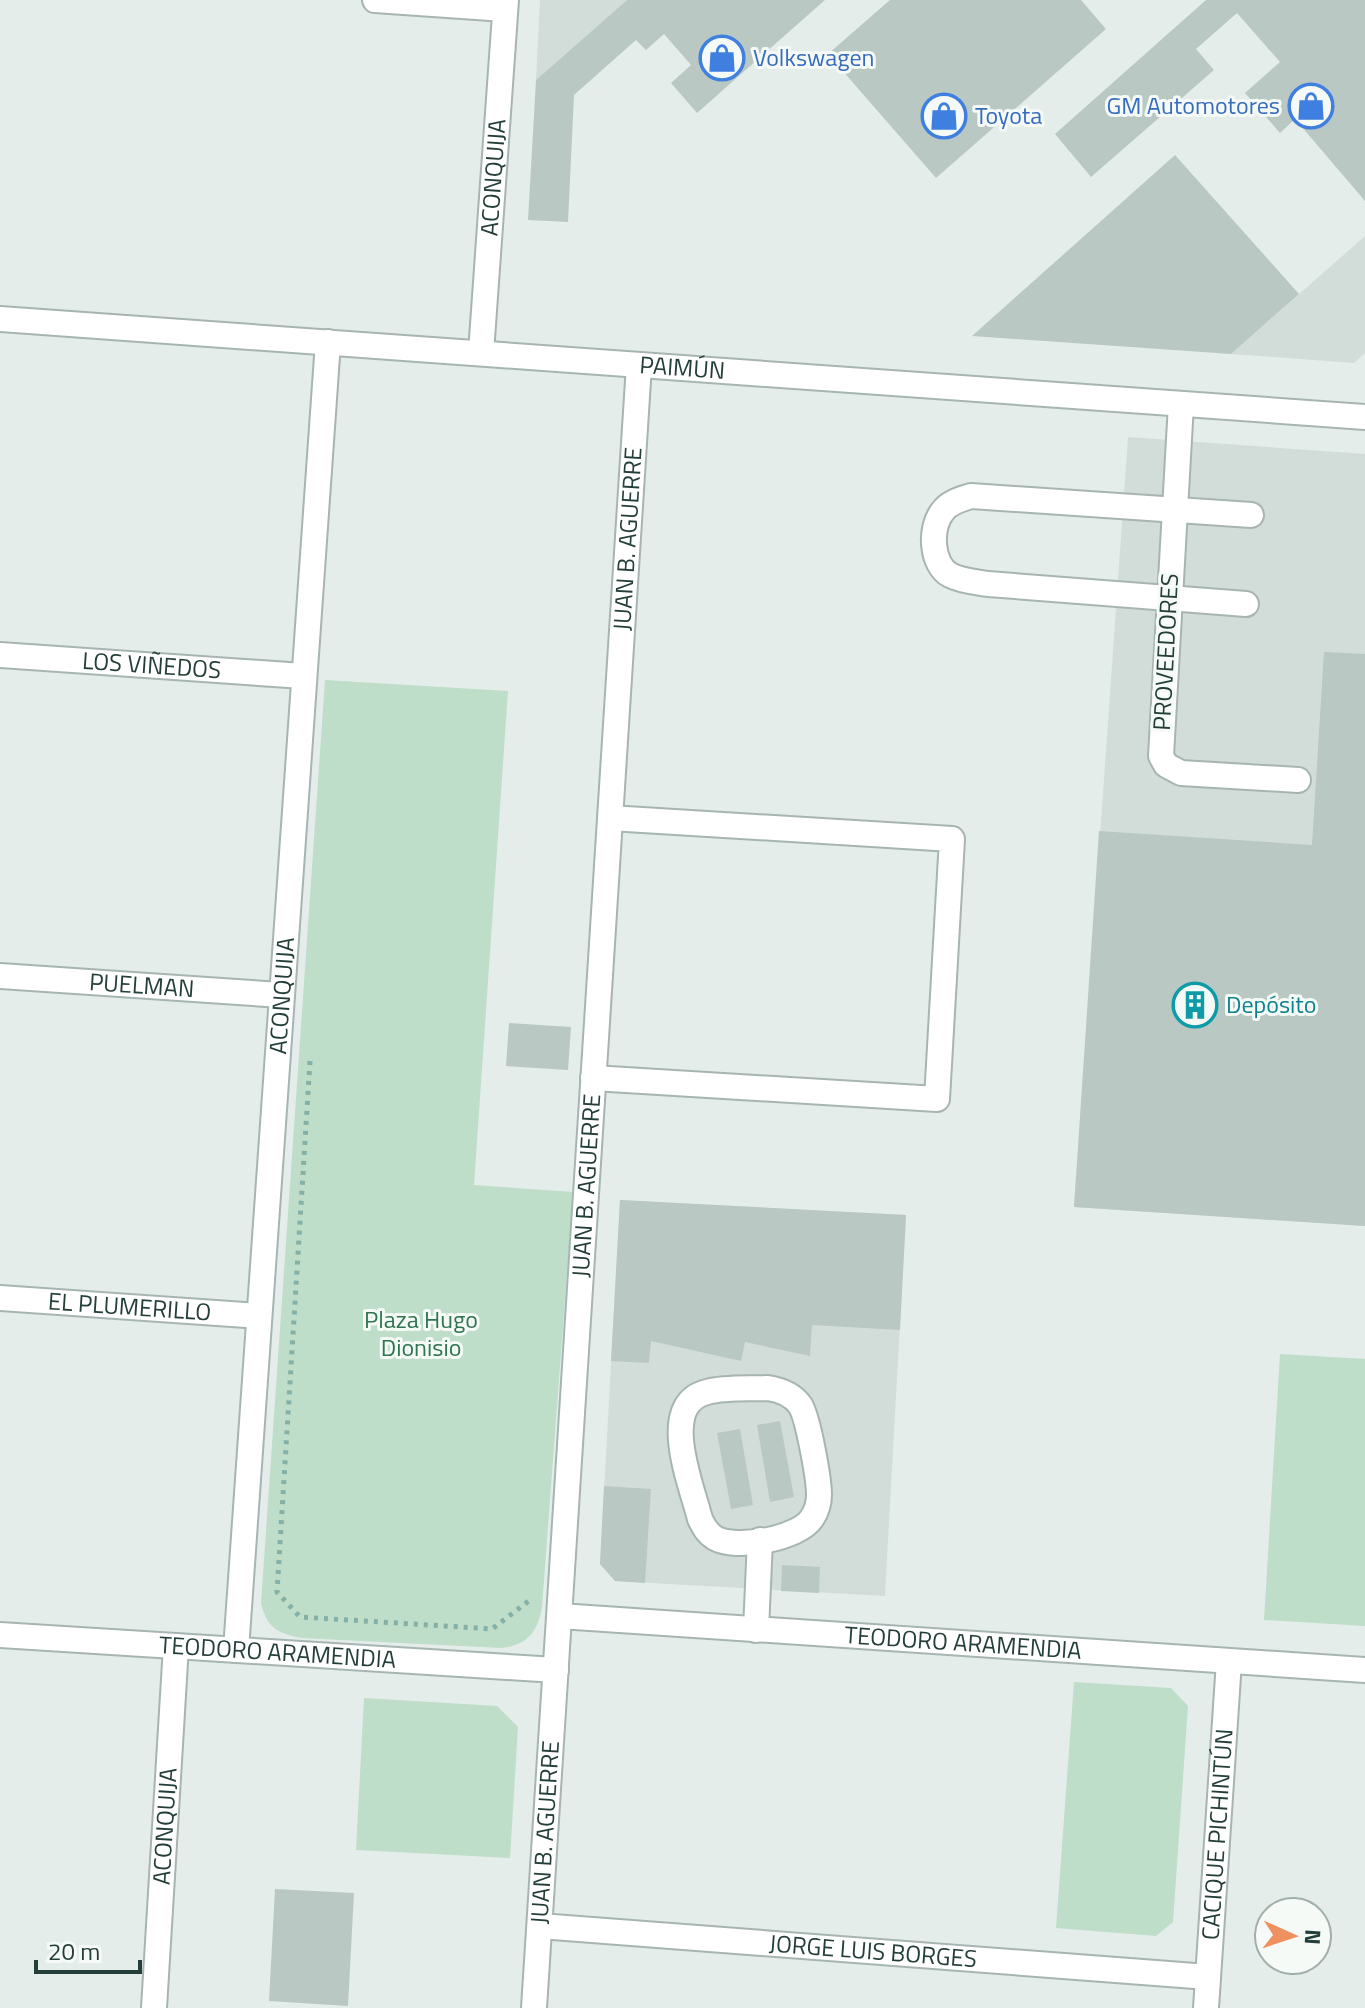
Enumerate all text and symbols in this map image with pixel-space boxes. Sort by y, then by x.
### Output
shop icon: Volkswagen [698,34,746,82]
place label: Volkswagen [753,39,875,75]
shop icon: GM Automotores [1287,82,1335,130]
place label: GM Automotores [1107,87,1280,123]
shop icon: Toyota [920,92,968,140]
place label: Toyota [975,97,1042,133]
street label: ACONQUIJA [470,118,515,237]
street label: PAIMÚN [638,346,726,388]
street label: JUAN B. AGUERRE [603,446,651,632]
street label: PROVEEDORES [1143,572,1187,731]
street label: LOS VIÑEDOS [81,642,222,687]
street label: ACONQUIJA [259,936,303,1055]
street label: PUELMAN [88,963,195,1006]
building icon: Depósito [1171,981,1219,1029]
place label: Depósito [1226,986,1316,1022]
street label: JUAN B. AGUERRE [562,1093,609,1278]
street label: EL PLUMERILLO [47,1282,213,1330]
park label: Plaza Hugo Dionisio [364,1301,478,1365]
street label: TEODORO ARAMENDIA [843,1616,1083,1668]
street label: TEODORO ARAMENDIA [158,1626,397,1677]
street label: CACIQUE PICHINTÚN [1192,1727,1241,1941]
street label: JUAN B. AGUERRE [520,1739,568,1925]
street label: ACONQUIJA [143,1767,186,1886]
north arrow [1253,1896,1333,1976]
scale bar [36,1924,140,1974]
street label: JORGE LUIS BORGES [768,1925,978,1976]
text: N [1296,1929,1330,1946]
text: 20 m [48,1933,100,1969]

